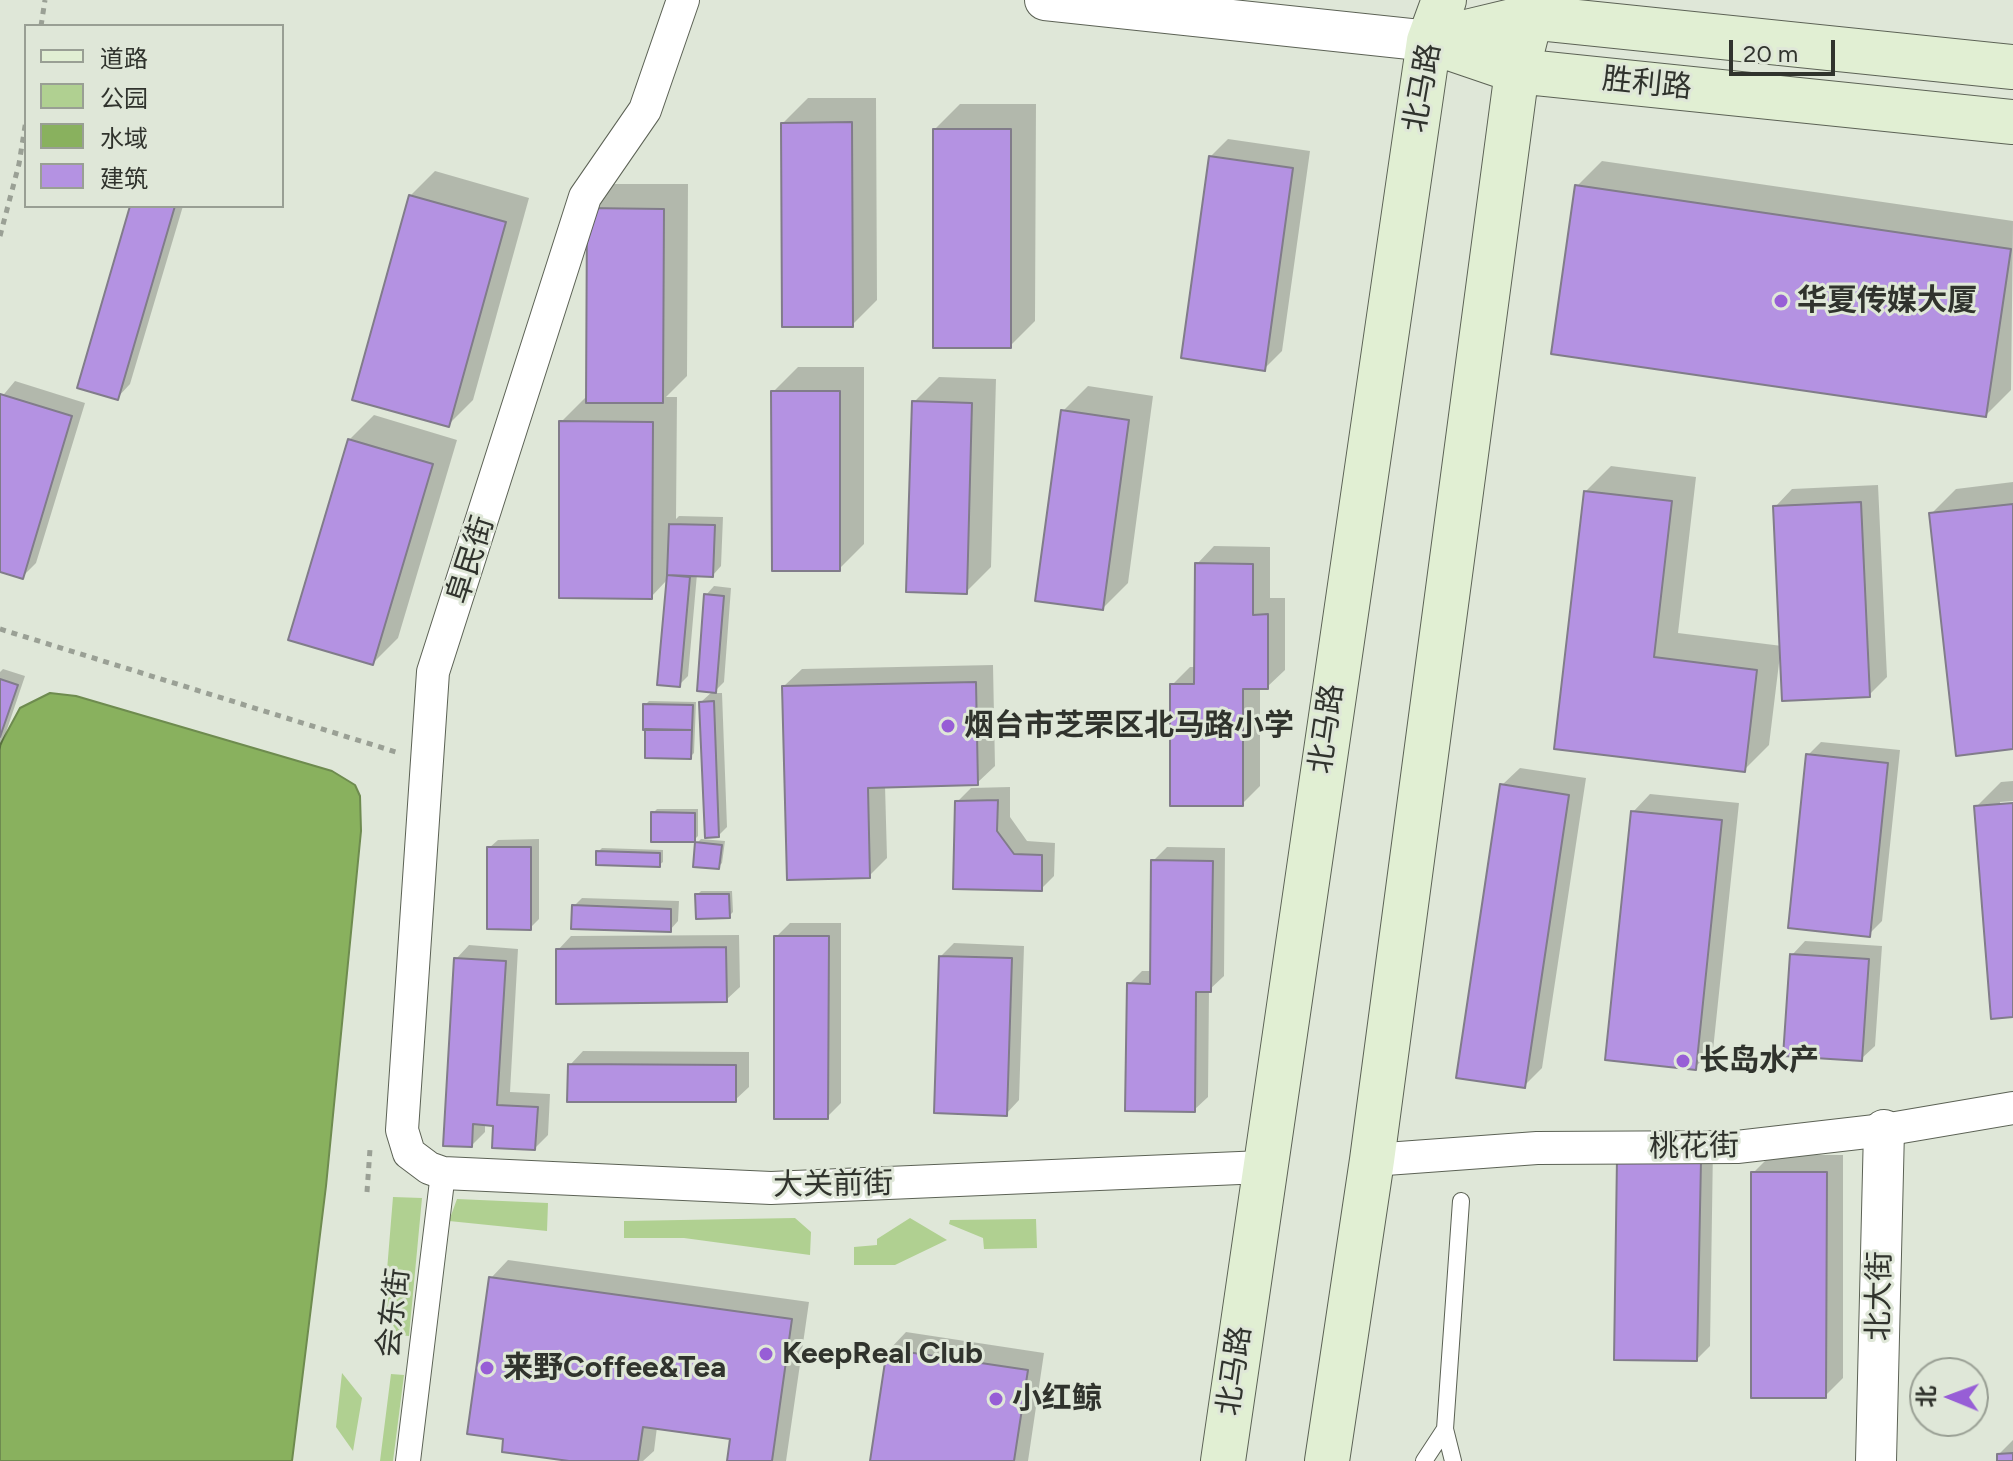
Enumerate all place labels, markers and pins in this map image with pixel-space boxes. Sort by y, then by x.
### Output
place label: 华夏传媒大厦 [1797,283,1977,319]
marker: 华夏传媒大厦 [1772,292,1790,310]
place label: 烟台市芝罘区北马路小学 [964,708,1294,744]
marker: 烟台市芝罘区北马路小学 [939,717,957,735]
place label: 长岛水产 [1699,1043,1819,1079]
marker: 长岛水产 [1674,1052,1692,1070]
place label: KeepReal Club [782,1336,983,1372]
marker: KeepReal Club [757,1345,775,1363]
place label: 来野Coffee&Tea [503,1350,726,1386]
marker: 来野Coffee&Tea [478,1359,496,1377]
place label: 小红鲸 [1012,1381,1102,1417]
marker: 小红鲸 [987,1390,1005,1408]

